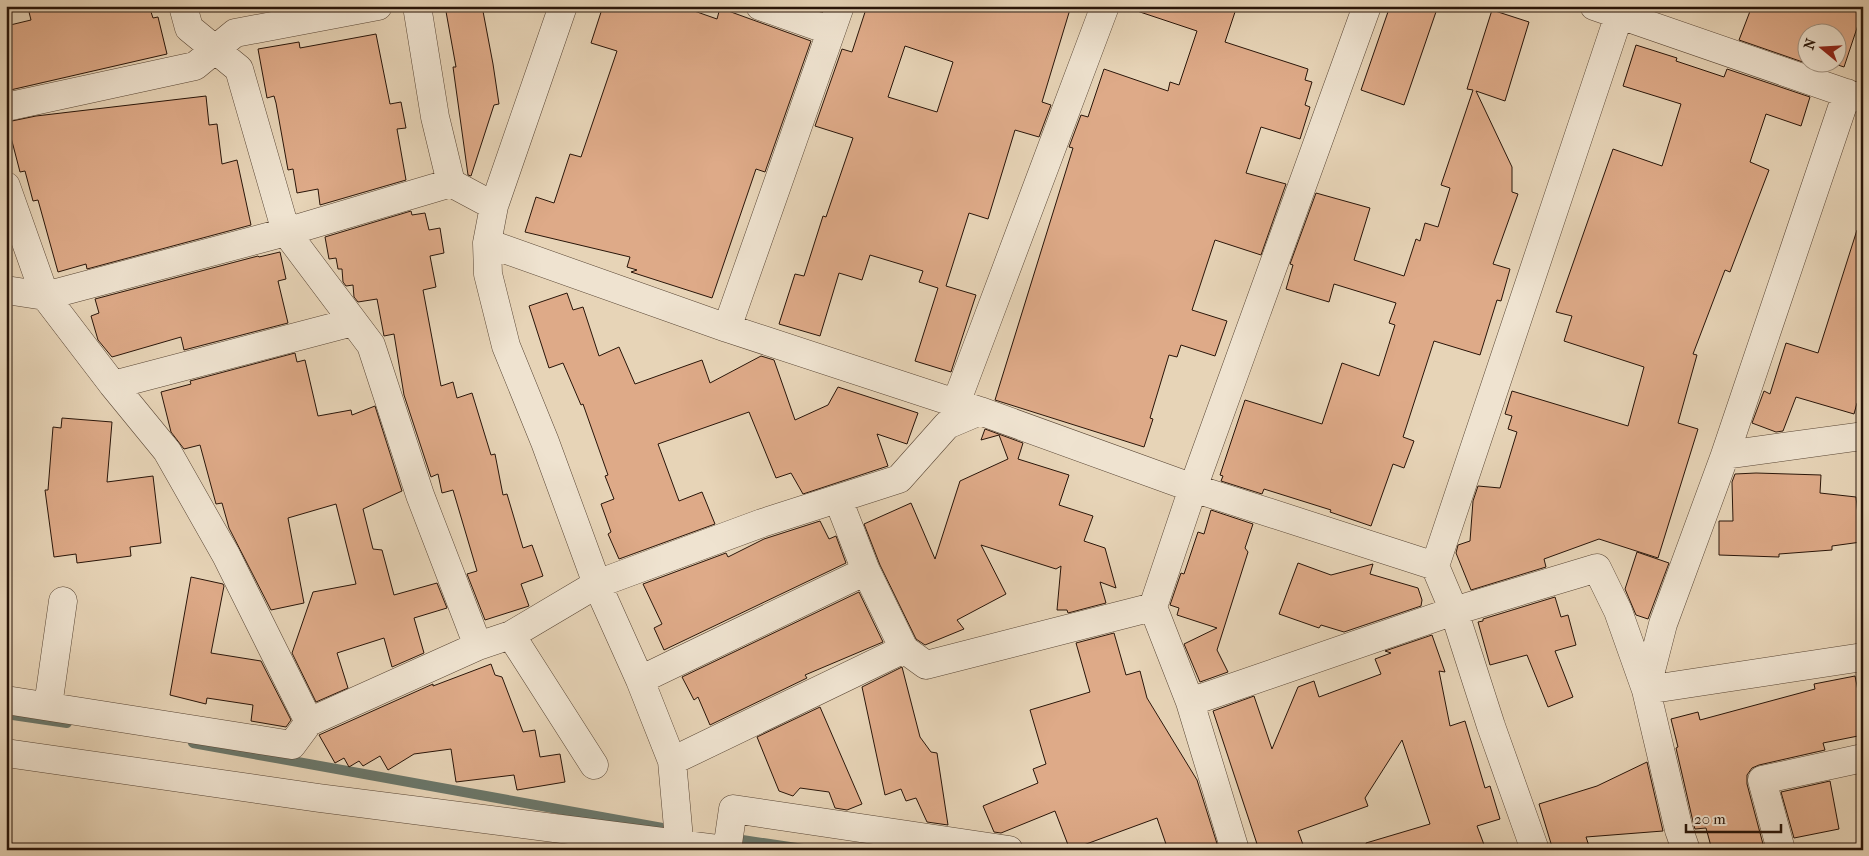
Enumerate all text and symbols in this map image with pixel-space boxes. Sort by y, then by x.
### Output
north arrow [1796,22,1846,72]
text: N [1800,36,1820,52]
scale bar [1686,801,1782,833]
text: 20 m [1694,810,1726,828]

